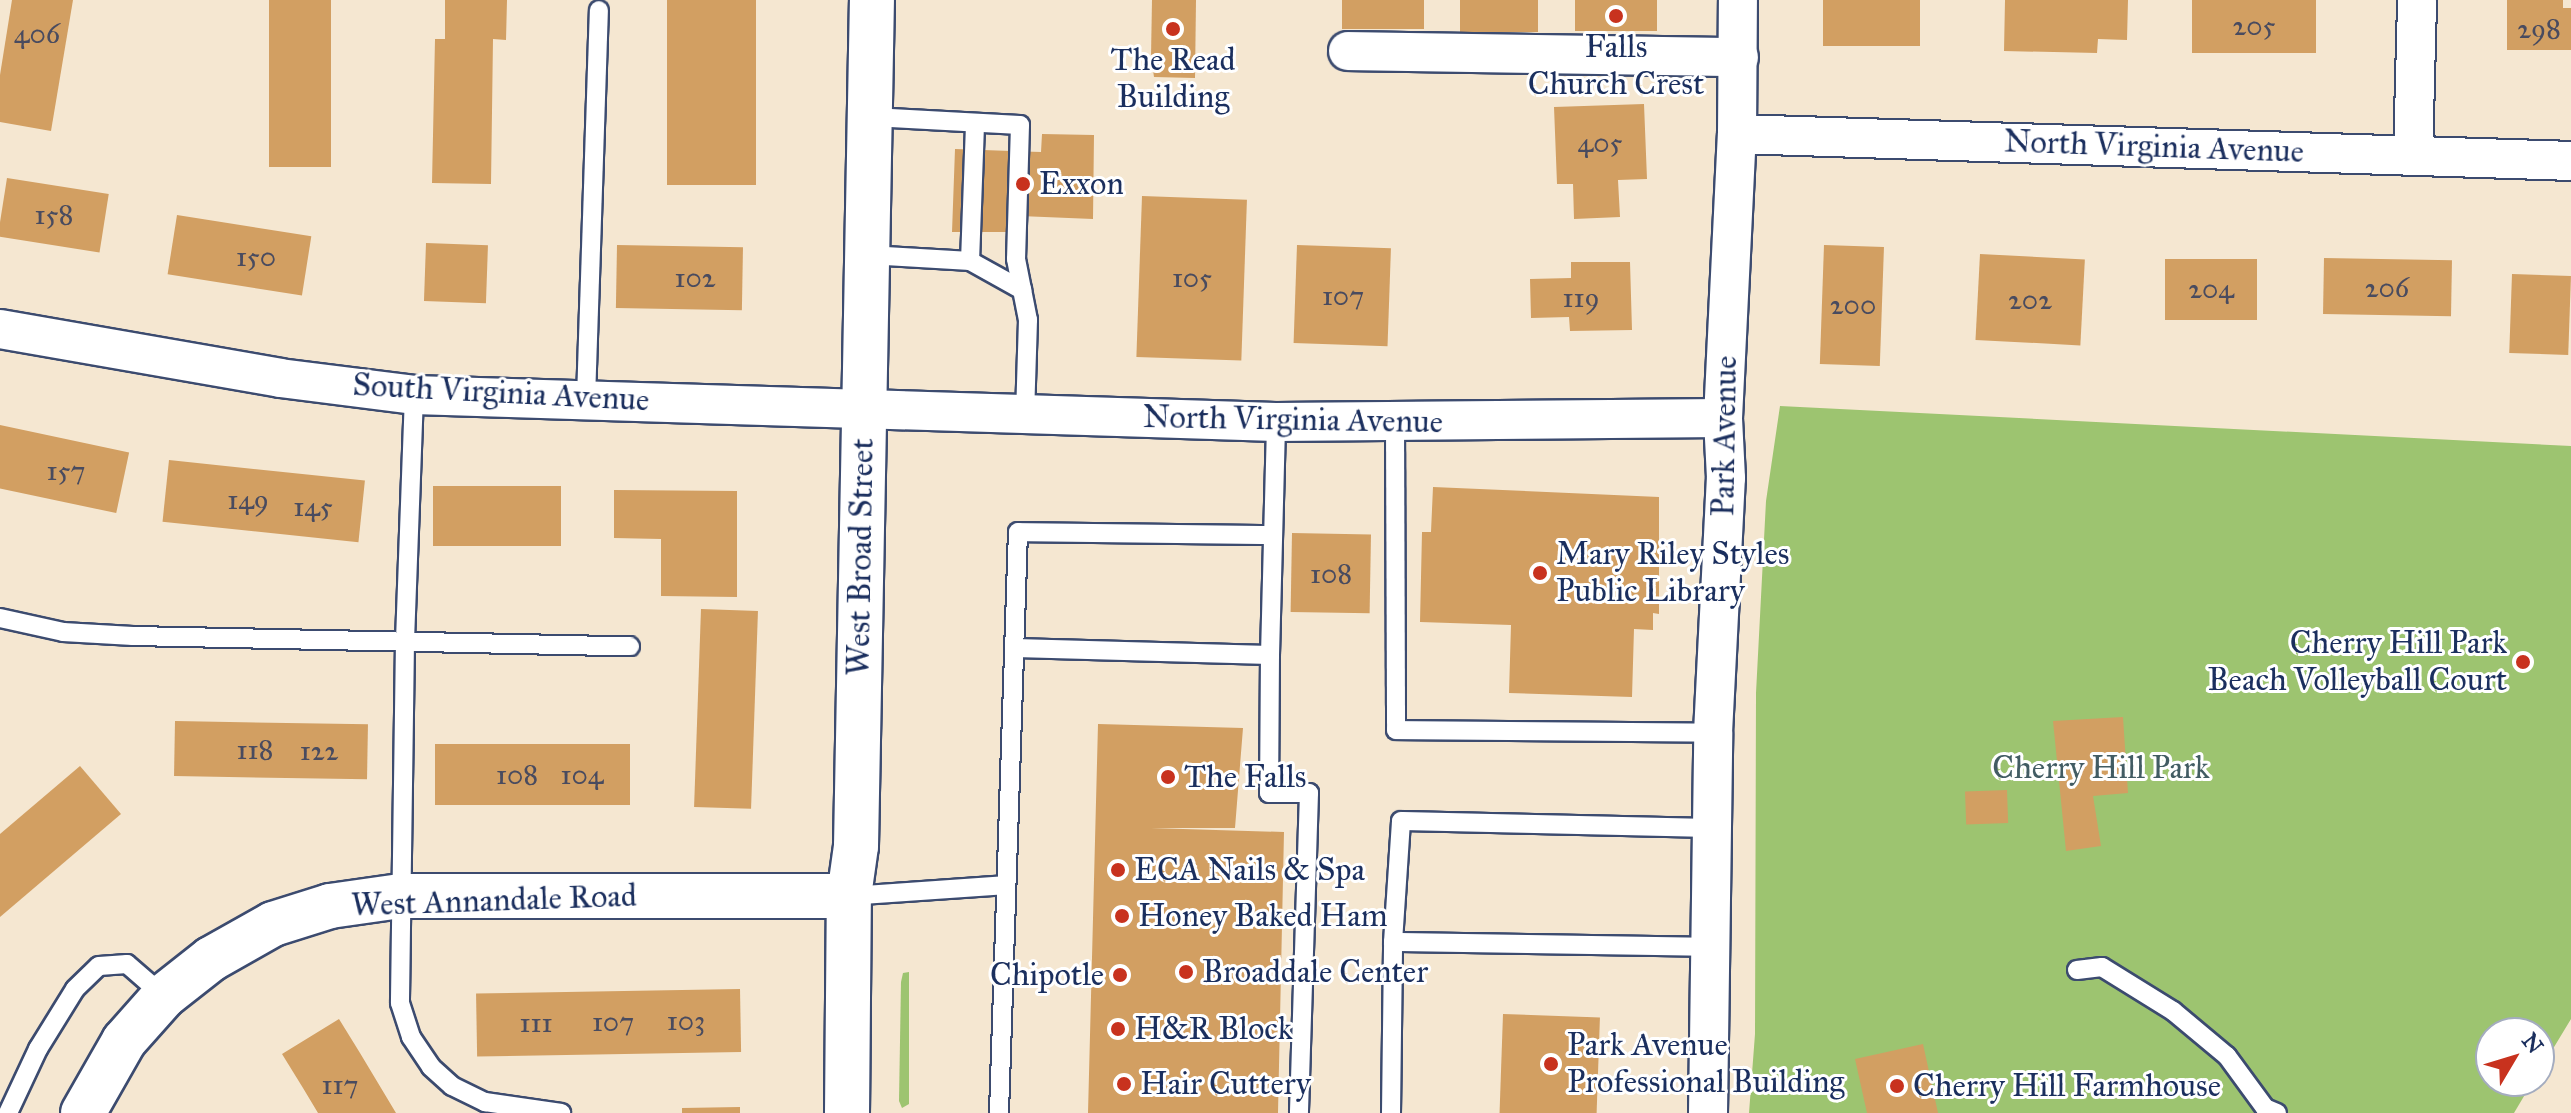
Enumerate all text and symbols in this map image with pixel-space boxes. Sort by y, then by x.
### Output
marker: Falls Church Crest [1607,7,1625,25]
house number: 205 [2232,9,2276,43]
house number: 298 [2517,12,2561,46]
house number: 406 [14,17,60,51]
marker: The Read Building [1164,20,1182,38]
place label: Falls Church Crest [1528,29,1704,104]
place label: The Read Building [1110,42,1236,117]
street label: North Virginia Avenue [2003,123,2305,171]
house number: 405 [1578,126,1622,160]
place label: Exxon [1039,165,1124,203]
marker: Exxon [1014,175,1032,193]
house number: 158 [35,198,73,232]
house number: 150 [236,240,276,274]
house number: 102 [674,261,716,295]
house number: 105 [1172,261,1212,295]
house number: 206 [2365,271,2409,305]
house number: 204 [2188,272,2234,306]
house number: 107 [1322,279,1364,313]
house number: 119 [1563,281,1599,315]
house number: 202 [2008,283,2052,317]
house number: 200 [1830,288,1876,322]
street label: Park Avenue [1704,355,1746,517]
street label: South Virginia Avenue [352,366,650,420]
street label: North Virginia Avenue [1143,398,1443,442]
street label: West Broad Street [840,438,882,676]
house number: 157 [47,454,85,488]
house number: 149 [227,483,269,517]
house number: 145 [293,490,333,524]
place label: Mary Riley Styles Public Library [1556,536,1789,611]
house number: 108 [1310,557,1352,591]
marker: Mary Riley Styles Public Library [1531,564,1549,582]
place label: Cherry Hill Park Beach Volleyball Court [2207,625,2507,700]
marker: Cherry Hill Park Beach Volleyball Court [2514,653,2532,671]
house number: 118 [236,733,274,767]
house number: 122 [300,734,338,768]
park label: Cherry Hill Park [1992,749,2210,787]
house number: 108 [496,758,538,792]
house number: 104 [561,758,603,792]
place label: The Falls [1184,758,1306,796]
marker: The Falls [1159,768,1177,786]
place label: ECA Nails & Spa [1134,851,1365,889]
marker: ECA Nails & Spa [1109,861,1127,879]
street label: West Annandale Road [351,877,637,925]
place label: Honey Baked Ham [1138,897,1388,935]
marker: Honey Baked Ham [1113,907,1131,925]
place label: Broaddale Center [1202,953,1428,991]
place label: Chipotle [990,956,1104,994]
marker: Broaddale Center [1177,963,1195,981]
marker: Chipotle [1111,966,1129,984]
house number: 103 [667,1004,705,1038]
house number: 107 [592,1005,634,1039]
house number: 111 [519,1006,553,1040]
place label: H&R Block [1134,1010,1293,1048]
north arrow [2475,1017,2555,1097]
marker: H&R Block [1109,1020,1127,1038]
place label: Park Avenue Professional Building [1567,1027,1844,1102]
text: N [2516,1027,2549,1059]
marker: Park Avenue Professional Building [1542,1055,1560,1073]
place label: Hair Cuttery [1140,1065,1311,1103]
place label: Cherry Hill Farmhouse [1913,1067,2221,1105]
house number: 117 [321,1068,359,1102]
marker: Hair Cuttery [1115,1075,1133,1093]
marker: Cherry Hill Farmhouse [1888,1077,1906,1095]

